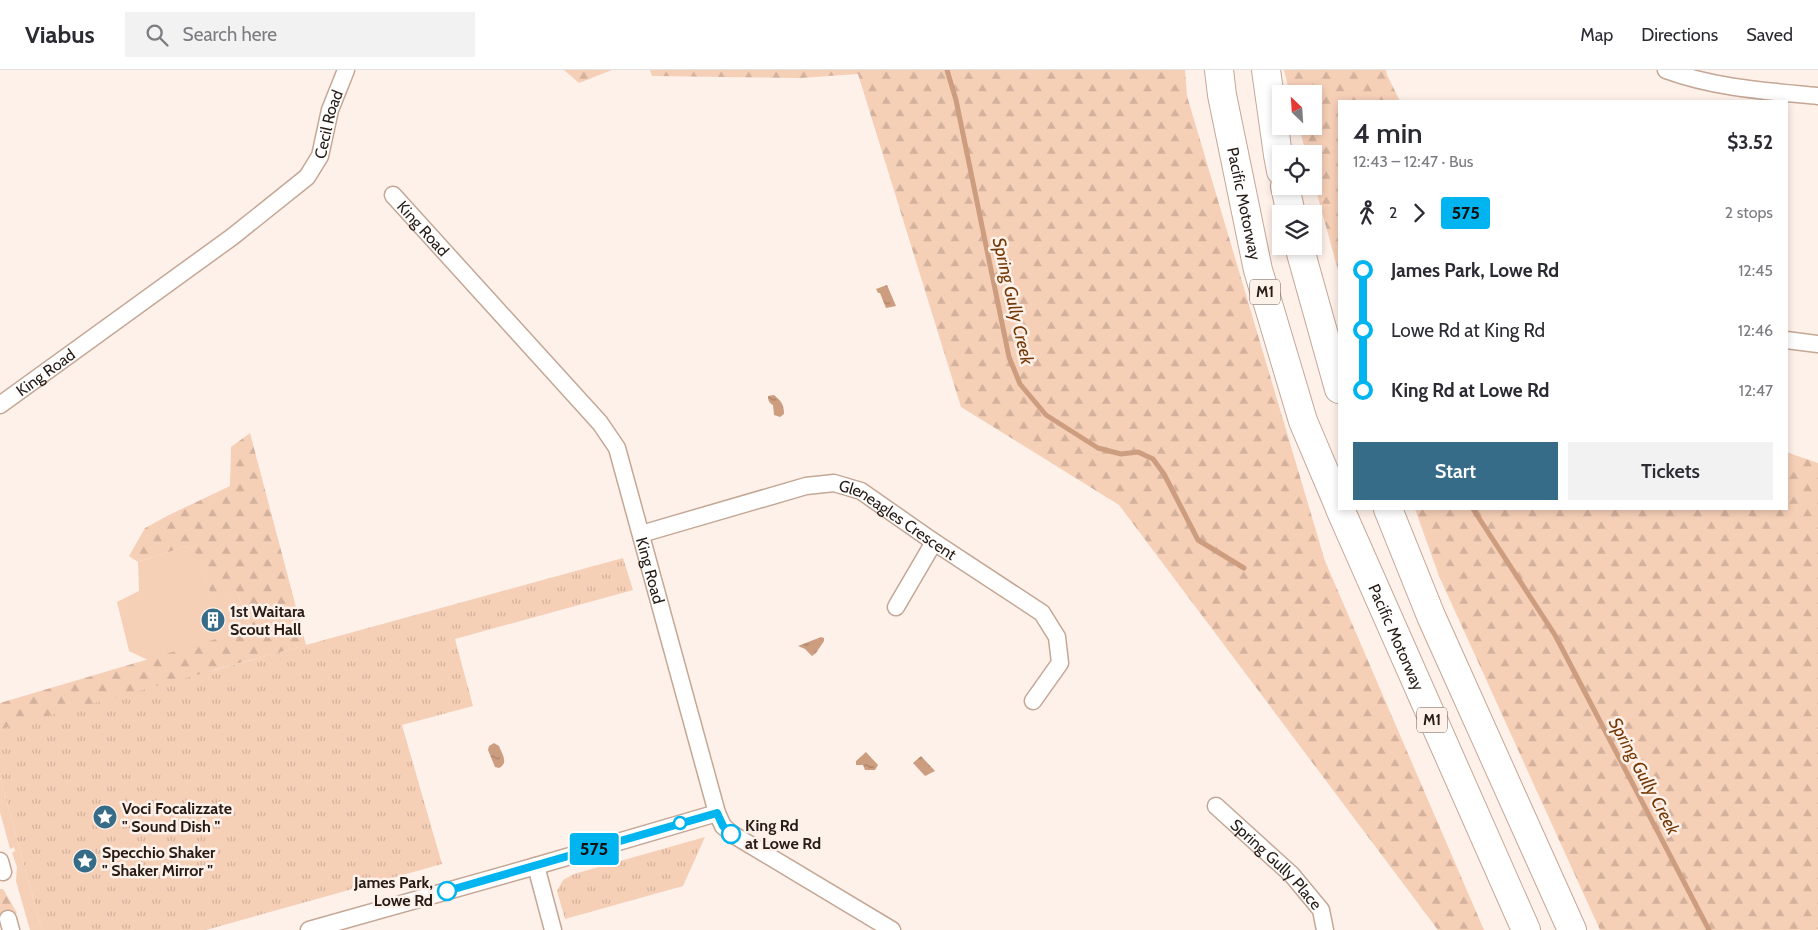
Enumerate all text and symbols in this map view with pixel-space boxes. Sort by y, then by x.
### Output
search box [125,12,475,57]
text: Viabus [25,20,95,49]
icon: search [143,21,171,49]
text: Search here [183,23,277,46]
text: Map [1580,24,1613,46]
text: Directions [1641,24,1718,46]
text: Saved [1746,24,1793,46]
north arrow [1272,85,1322,135]
map controls [1272,85,1322,255]
street label: Cecil Road [311,87,347,161]
text: 4 min [1353,116,1423,150]
text: $3.52 [1727,131,1773,154]
button: locate [1272,145,1322,195]
street label: Pacific Motorway [1223,146,1265,262]
text: 12:43 – 12:47 · Bus [1353,152,1473,171]
street label: King Road [393,197,453,260]
icon: walk [1353,199,1381,227]
icon: forward [1405,199,1433,227]
text: 575 [1451,202,1480,224]
text: 2 [1389,203,1397,222]
text: 2 stops [1725,203,1773,222]
button: layers [1272,205,1322,255]
water label: Spring Gully Creek [988,235,1039,368]
text: James Park, Lowe Rd [1391,259,1559,282]
text: 12:45 [1738,261,1773,280]
road number: M1 [1250,280,1280,304]
text: Lowe Rd at King Rd [1391,319,1545,342]
text: 12:46 [1738,321,1773,340]
street label: King Road [12,345,79,400]
text: King Rd at Lowe Rd [1391,379,1549,402]
text: 12:47 [1739,381,1773,400]
button: Start [1353,442,1558,500]
button: Tickets [1568,442,1773,500]
street label: Gleneagles Crescent [837,476,960,564]
street label: King Road [632,535,668,606]
street label: Pacific Motorway [1364,581,1428,694]
place label: 1st Waitara Scout Hall [230,602,305,639]
building icon: 1st Waitara Scout Hall [200,607,226,633]
road number: M1 [1417,708,1447,732]
water label: Spring Gully Creek [1604,714,1685,839]
place label: Voci Focalizzate " Sound Dish " [122,799,232,836]
place icon: Voci Focalizzate " Sound Dish " [92,804,118,830]
street label: Spring Gully Place [1227,815,1326,914]
unlabelled marker [673,816,687,830]
place label: King Rd at Lowe Rd [745,816,821,853]
marker: King Rd at Lowe Rd [721,824,741,844]
line badge: 575 [565,833,623,865]
text: 575 [580,838,608,860]
place label: Specchio Shaker " Shaker Mirror " [102,843,216,880]
place icon: Specchio Shaker " Shaker Mirror " [72,848,98,874]
place label: James Park, Lowe Rd [353,873,433,910]
marker: James Park, Lowe Rd [437,881,457,901]

